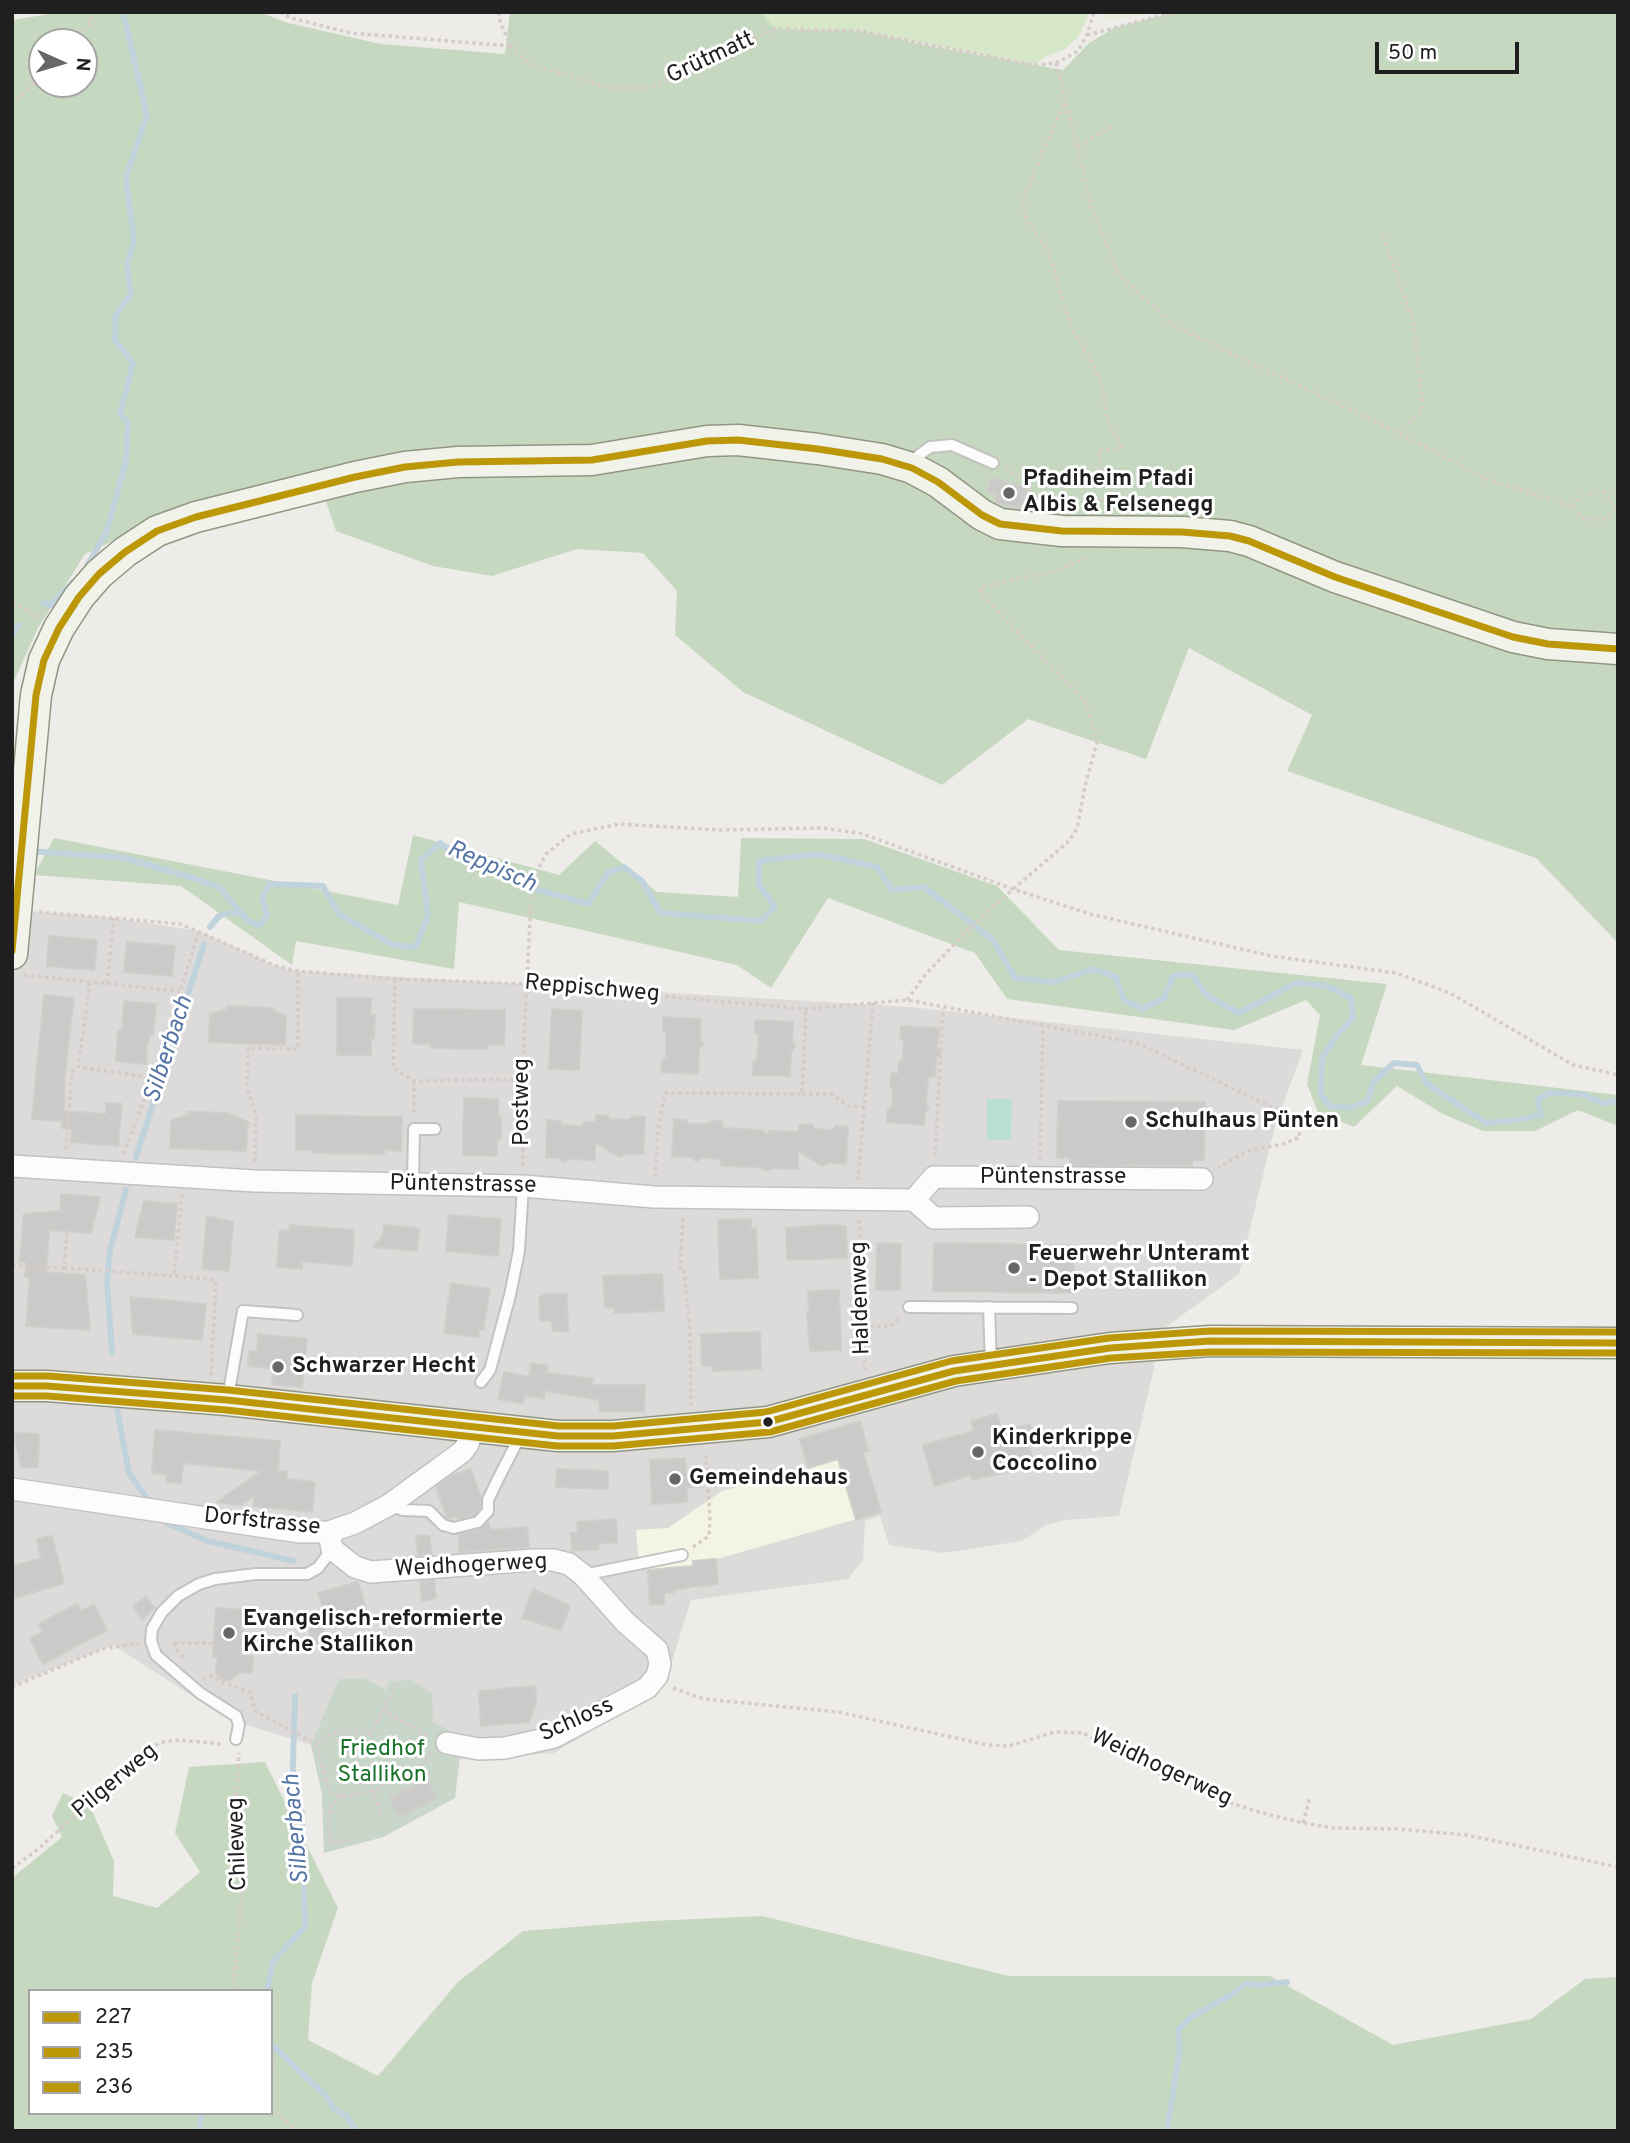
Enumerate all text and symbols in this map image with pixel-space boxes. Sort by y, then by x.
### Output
street label: Grütmatt [663,27,759,91]
north arrow [28,28,98,98]
scale bar [1378,28,1522,72]
text: 50 m [1388,40,1437,67]
text: N [70,57,94,72]
place label: Pfadiheim Pfadi Albis & Felsenegg [1023,466,1213,520]
marker: Pfadiheim Pfadi Albis & Felsenegg [1001,485,1017,501]
water label: Reppisch [442,836,540,900]
street label: Reppischweg [523,970,661,1010]
water label: Silberbach [139,993,201,1107]
street label: Postweg [509,1058,537,1146]
place label: Schulhaus Pünten [1145,1108,1339,1136]
marker: Schulhaus Pünten [1123,1114,1139,1130]
street label: Püntenstrasse [980,1164,1126,1192]
street label: Püntenstrasse [389,1171,537,1201]
street label: Haldenweg [846,1241,878,1355]
place label: Feuerwehr Unteramt - Depot Stallikon [1028,1241,1250,1295]
marker: Feuerwehr Unteramt - Depot Stallikon [1006,1260,1022,1276]
place label: Schwarzer Hecht [292,1353,476,1381]
marker: Schwarzer Hecht [270,1359,286,1375]
unlabelled marker [761,1415,775,1429]
place label: Kinderkrippe Coccolino [992,1425,1132,1479]
marker: Kinderkrippe Coccolino [970,1444,986,1460]
place label: Gemeindehaus [689,1465,848,1493]
marker: Gemeindehaus [667,1471,683,1487]
street label: Dorfstrasse [202,1503,322,1543]
street label: Weidhogerweg [394,1549,548,1585]
place label: Evangelisch-reformierte Kirche Stallikon [243,1606,503,1660]
marker: Evangelisch-reformierte Kirche Stallikon [221,1625,237,1641]
street label: Schloss [536,1693,618,1749]
street label: Weidhogerweg [1086,1724,1236,1814]
park label: Friedhof Stallikon [337,1736,427,1790]
street label: Pilgerweg [68,1738,164,1826]
water label: Silberbach [279,1773,317,1885]
street label: Chileweg [224,1797,254,1891]
legend [28,1989,273,2115]
text: 227 [95,2004,131,2031]
text: 235 [95,2039,134,2066]
text: 236 [95,2074,133,2101]

